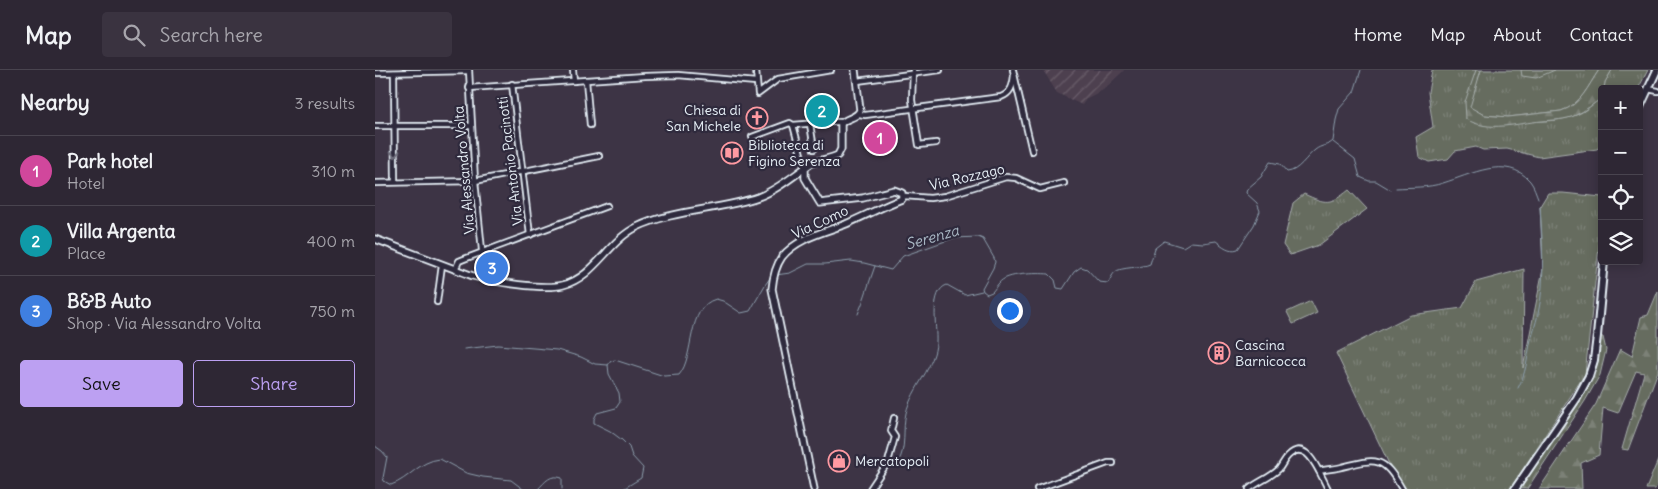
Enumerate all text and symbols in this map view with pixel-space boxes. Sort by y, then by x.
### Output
search box [102,12,452,57]
text: Map [25,20,72,50]
icon: search [120,21,148,49]
text: Search here [160,23,263,47]
text: Home [1354,23,1402,46]
text: Map [1430,23,1465,46]
text: About [1493,23,1541,46]
text: Contact [1569,23,1633,46]
map controls [1598,85,1643,265]
button: + [1598,85,1643,130]
text: Nearby [20,89,90,116]
pin: 2 [806,92,838,130]
text: 3 results [295,93,355,113]
street label: Via Antonio Pacinotti [493,95,527,227]
place label: Chiesa di San Michele [666,101,741,135]
street label: Via Alessandro Volta [449,105,479,235]
church icon: Chiesa di San Michele [745,106,769,130]
pin: 1 [864,119,896,157]
button: − [1598,130,1643,175]
place label: Biblioteca di Figino Serenza [748,136,840,170]
library icon: Biblioteca di Figino Serenza [720,141,744,165]
text: Park hotel [67,149,153,173]
one-way arrow [390,150,400,158]
street label: Via Rozzago [928,160,1006,194]
text: 1 [33,161,39,181]
text: 310 m [311,161,355,181]
text: Hotel [67,173,105,193]
button: locate [1598,175,1643,220]
street label: Via Como [789,201,851,243]
text: Villa Argenta [67,219,176,243]
water label: Serenza [903,220,962,254]
button: layers [1598,220,1643,265]
text: 2 [32,231,40,251]
text: 400 m [307,231,355,251]
text: Place [67,243,106,263]
pin: 3 [476,249,508,287]
text: B&B Auto [67,289,151,313]
your location [997,298,1023,324]
text: 3 [31,301,41,321]
text: 750 m [310,301,355,321]
text: Shop · Via Alessandro Volta [67,313,261,333]
place label: Cascina Barnicocca [1235,336,1306,370]
building icon: Cascina Barnicocca [1207,341,1231,365]
button: Save [20,360,183,407]
button: Share [193,360,355,407]
shop icon: Mercatopoli [827,449,851,473]
place label: Mercatopoli [855,452,929,470]

